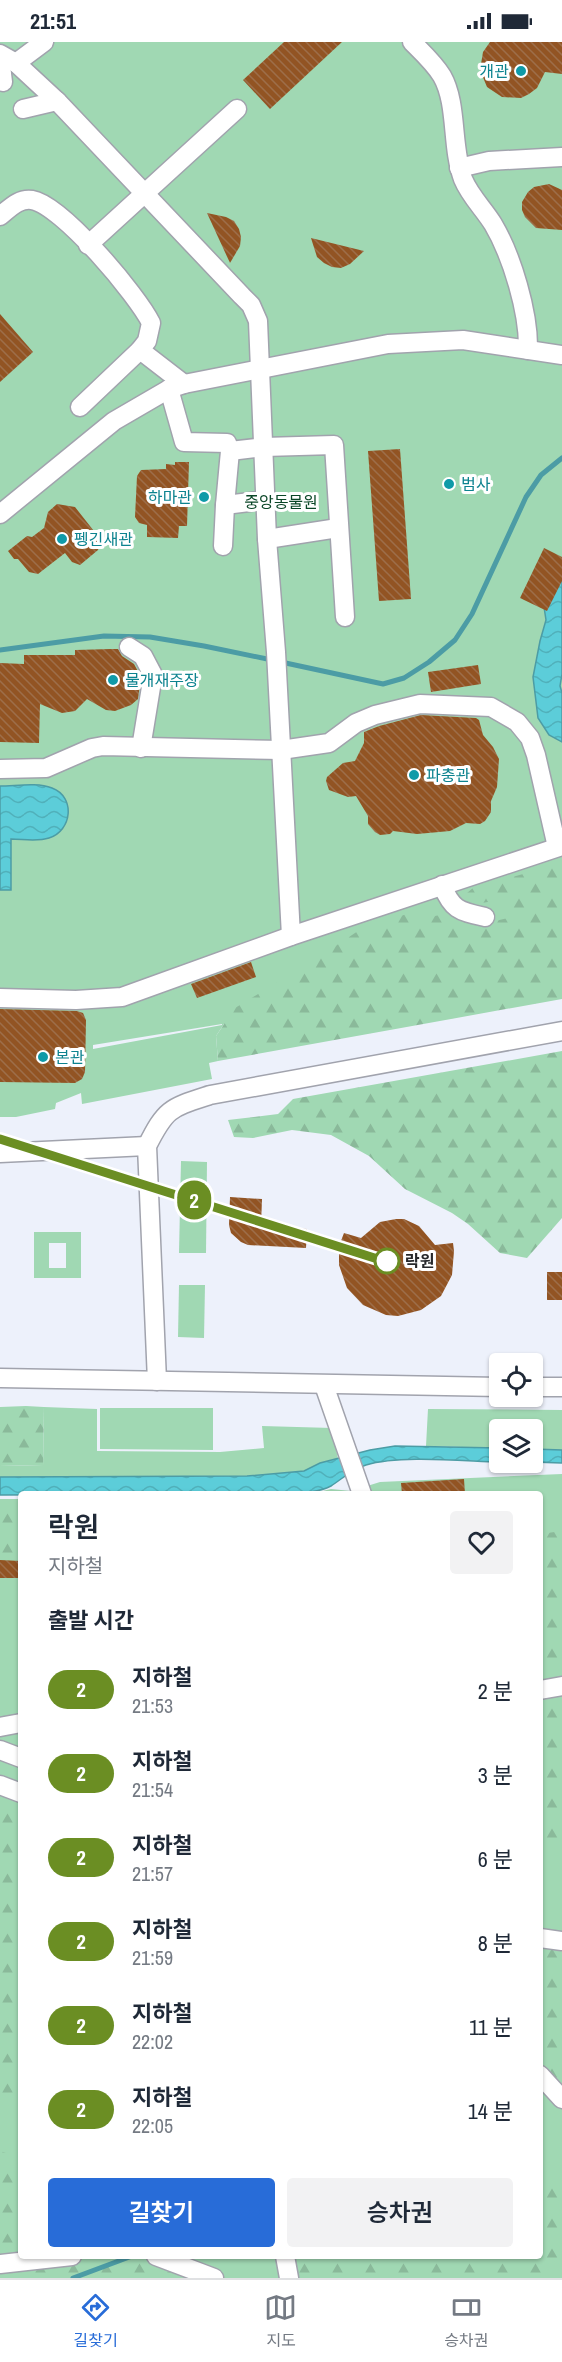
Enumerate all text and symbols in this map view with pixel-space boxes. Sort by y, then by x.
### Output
text: 21:51 [30,6,76,36]
place label: 개관 [480,60,509,82]
marker: 개관 [514,64,528,78]
place label: 범사 [461,473,491,495]
marker: 범사 [442,477,456,491]
place label: 하마관 [148,486,192,508]
marker: 하마관 [197,490,211,504]
park label: 중앙동물원 [244,491,318,513]
place label: 펭긴새관 [74,528,133,550]
marker: 펭긴새관 [55,532,69,546]
place label: 물개재주장 [125,669,199,691]
marker: 물개재주장 [106,673,120,687]
place label: 파충관 [426,764,470,786]
marker: 파충관 [407,768,421,782]
place label: 본관 [55,1046,85,1068]
marker: 본관 [36,1050,50,1064]
line badge: 2 [174,1180,214,1220]
text: 2 [189,1186,199,1215]
marker: 락원 [374,1248,400,1274]
place label: 락원 [405,1250,434,1272]
map controls [489,1353,543,1473]
button: locate [489,1353,543,1407]
button: layers [489,1419,543,1473]
text: 락원 [48,1508,100,1546]
button: heart [450,1511,513,1574]
text: 지하철 [48,1552,103,1579]
text: 출발 시간 [48,1605,134,1635]
text: 지하철 [132,1662,193,1692]
text: 2 [76,1675,86,1704]
text: 2 분 [478,1676,513,1706]
text: 21:53 [132,1692,173,1719]
text: 지하철 [132,1746,193,1776]
text: 2 [76,1759,86,1788]
text: 3 분 [478,1760,513,1790]
text: 21:54 [132,1776,173,1803]
text: 지하철 [132,1830,193,1860]
text: 2 [76,1843,86,1872]
text: 6 분 [478,1844,513,1874]
text: 21:57 [132,1860,173,1887]
text: 지하철 [132,1914,193,1944]
text: 2 [76,1927,86,1956]
text: 8 분 [478,1928,513,1958]
text: 21:59 [132,1944,173,1971]
text: 지하철 [132,1998,193,2028]
text: 2 [76,2011,86,2040]
text: 11 분 [469,2012,513,2042]
text: 22:02 [132,2028,173,2055]
text: 지하철 [132,2082,193,2112]
text: 2 [76,2095,86,2124]
text: 14 분 [468,2096,513,2126]
text: 22:05 [132,2112,173,2139]
button: 길찾기 [48,2178,275,2247]
button: 승차권 [287,2178,513,2247]
tab: 길찾기 [73,2291,118,2351]
tab: 지도 [264,2291,297,2351]
tab: 승차권 [444,2291,489,2351]

